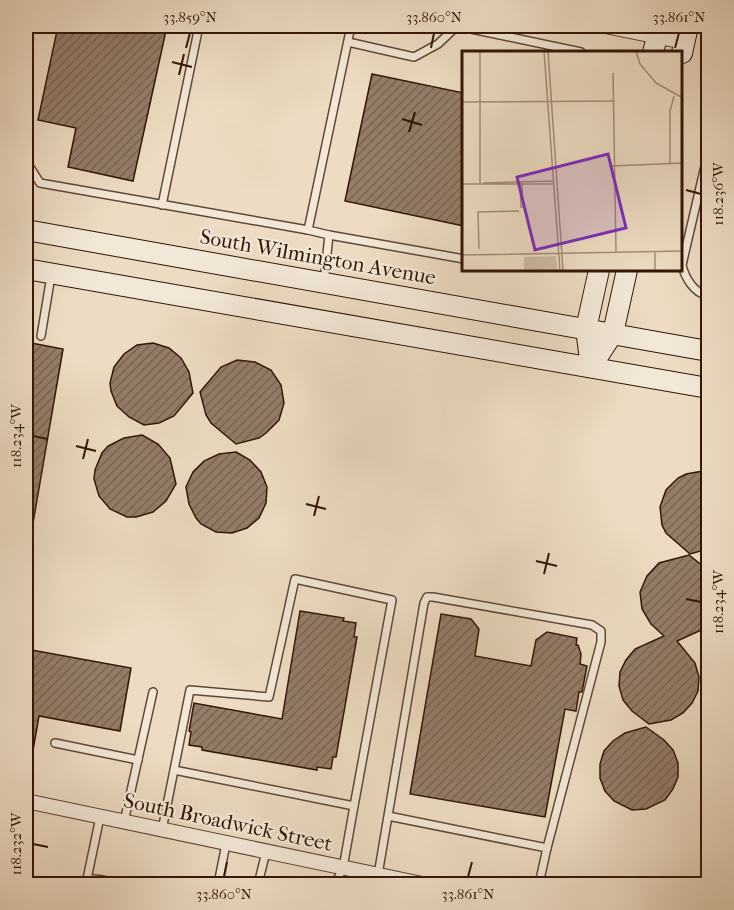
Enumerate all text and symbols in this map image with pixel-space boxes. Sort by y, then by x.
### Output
text: 33.859°N [163,8,218,26]
text: 33.860°N [406,8,463,26]
text: 33.861°N [653,8,706,26]
inset map [462,51,683,272]
text: 118.236°W [709,161,727,226]
street label: South Wilmington Avenue [198,224,438,290]
text: 118.234°W [7,403,25,468]
text: 118.234°W [709,569,727,634]
street label: South Broadwick Street [121,788,335,856]
text: 118.232°W [7,811,25,875]
text: 33.860°N [196,885,253,903]
text: 33.861°N [442,885,495,903]

